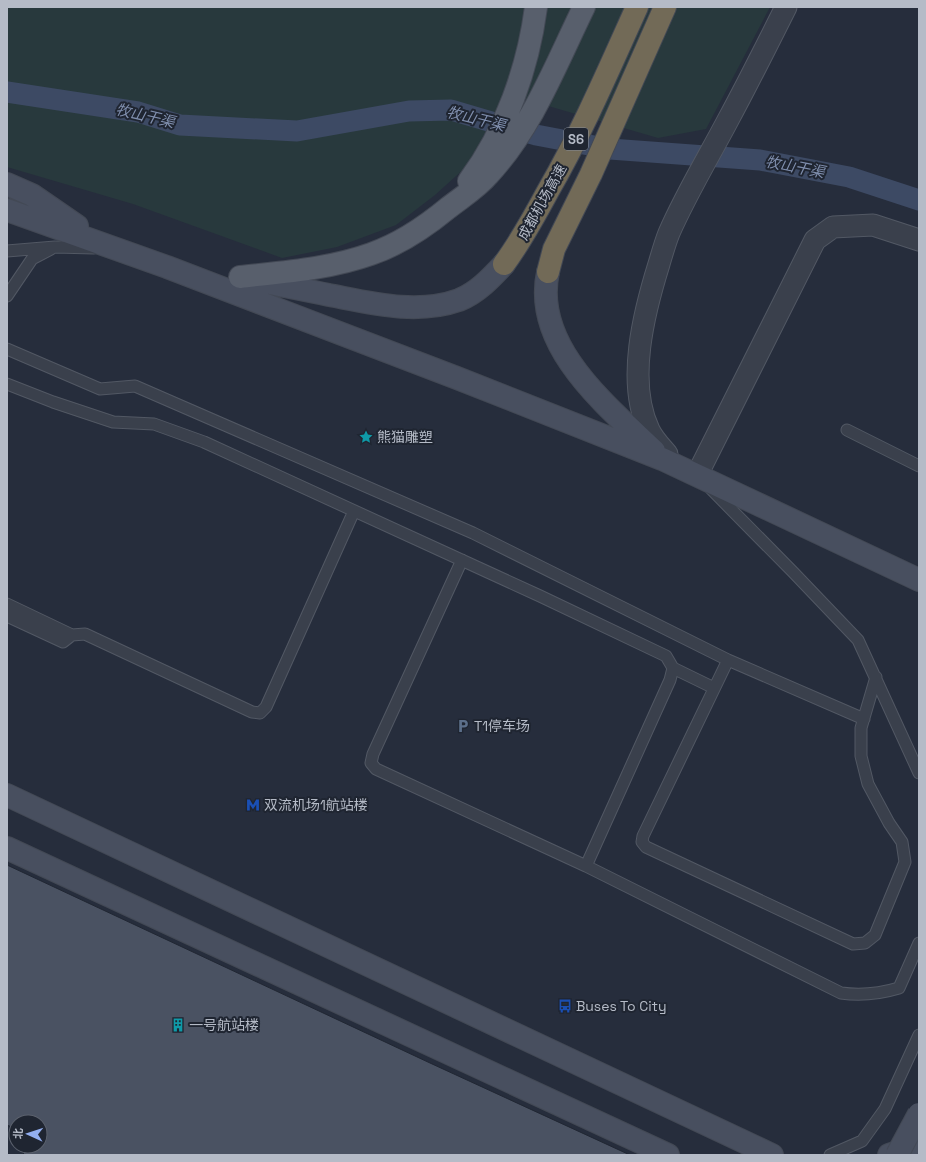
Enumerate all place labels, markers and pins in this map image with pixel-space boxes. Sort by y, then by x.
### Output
place label: 熊猫雕塑 [377,428,433,446]
place icon: 熊猫雕塑 [358,429,374,445]
place label: T1停车场 [474,717,530,735]
parking icon: T1停车场 [455,718,471,734]
place label: 双流机场1航站楼 [264,796,368,814]
metro station icon: 双流机场1航站楼 [245,797,261,813]
place label: Buses To City [576,997,667,1015]
bus stop icon: Buses To City [557,998,573,1014]
place label: 一号航站楼 [189,1016,259,1034]
building icon: 一号航站楼 [170,1017,186,1033]

